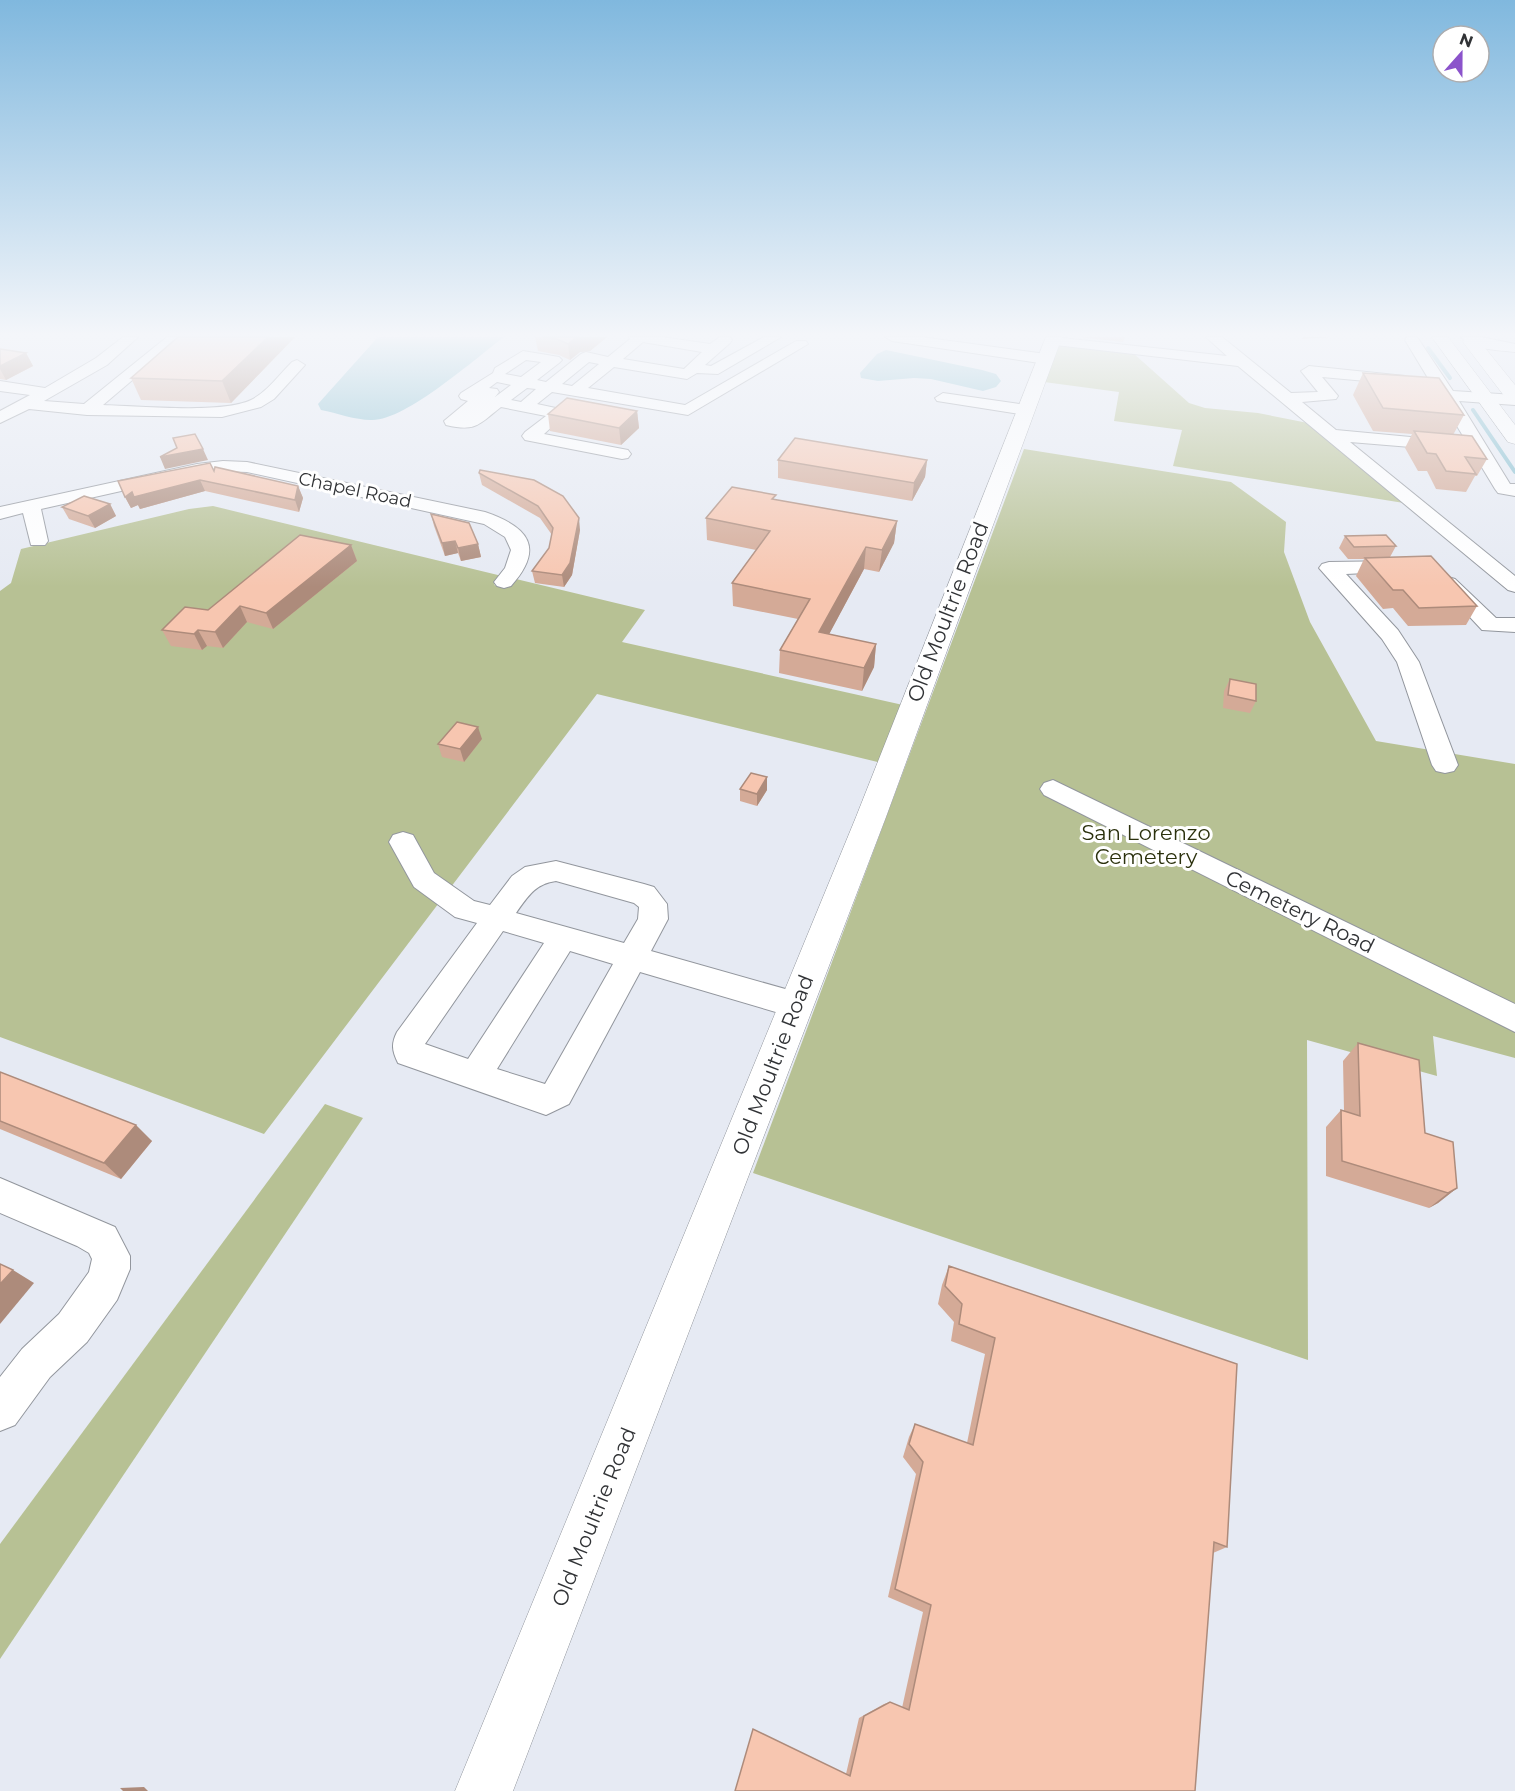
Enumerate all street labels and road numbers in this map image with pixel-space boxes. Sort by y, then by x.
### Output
street label: Chapel Road [296,467,414,513]
street label: Old Moultrie Road [902,518,993,706]
street label: Cemetery Road [1222,865,1379,959]
street label: Old Moultrie Road [727,971,818,1159]
street label: Old Moultrie Road [546,1423,641,1610]

